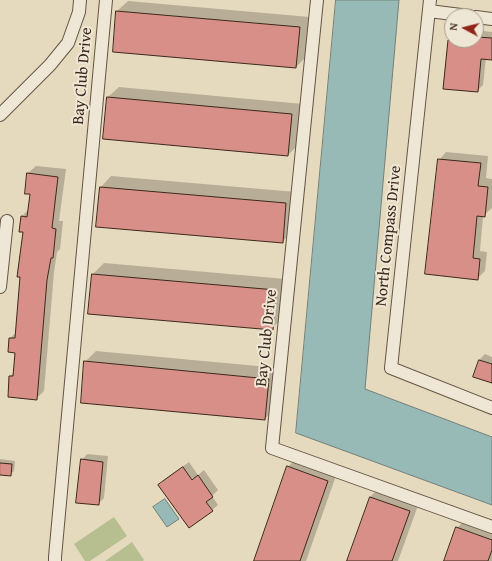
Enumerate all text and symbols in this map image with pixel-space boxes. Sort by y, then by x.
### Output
north arrow [444,8,484,48]
text: N [445,22,461,31]
street label: Bay Club Drive [69,27,97,125]
street label: North Compass Drive [372,165,406,307]
street label: Bay Club Drive [252,288,282,388]

